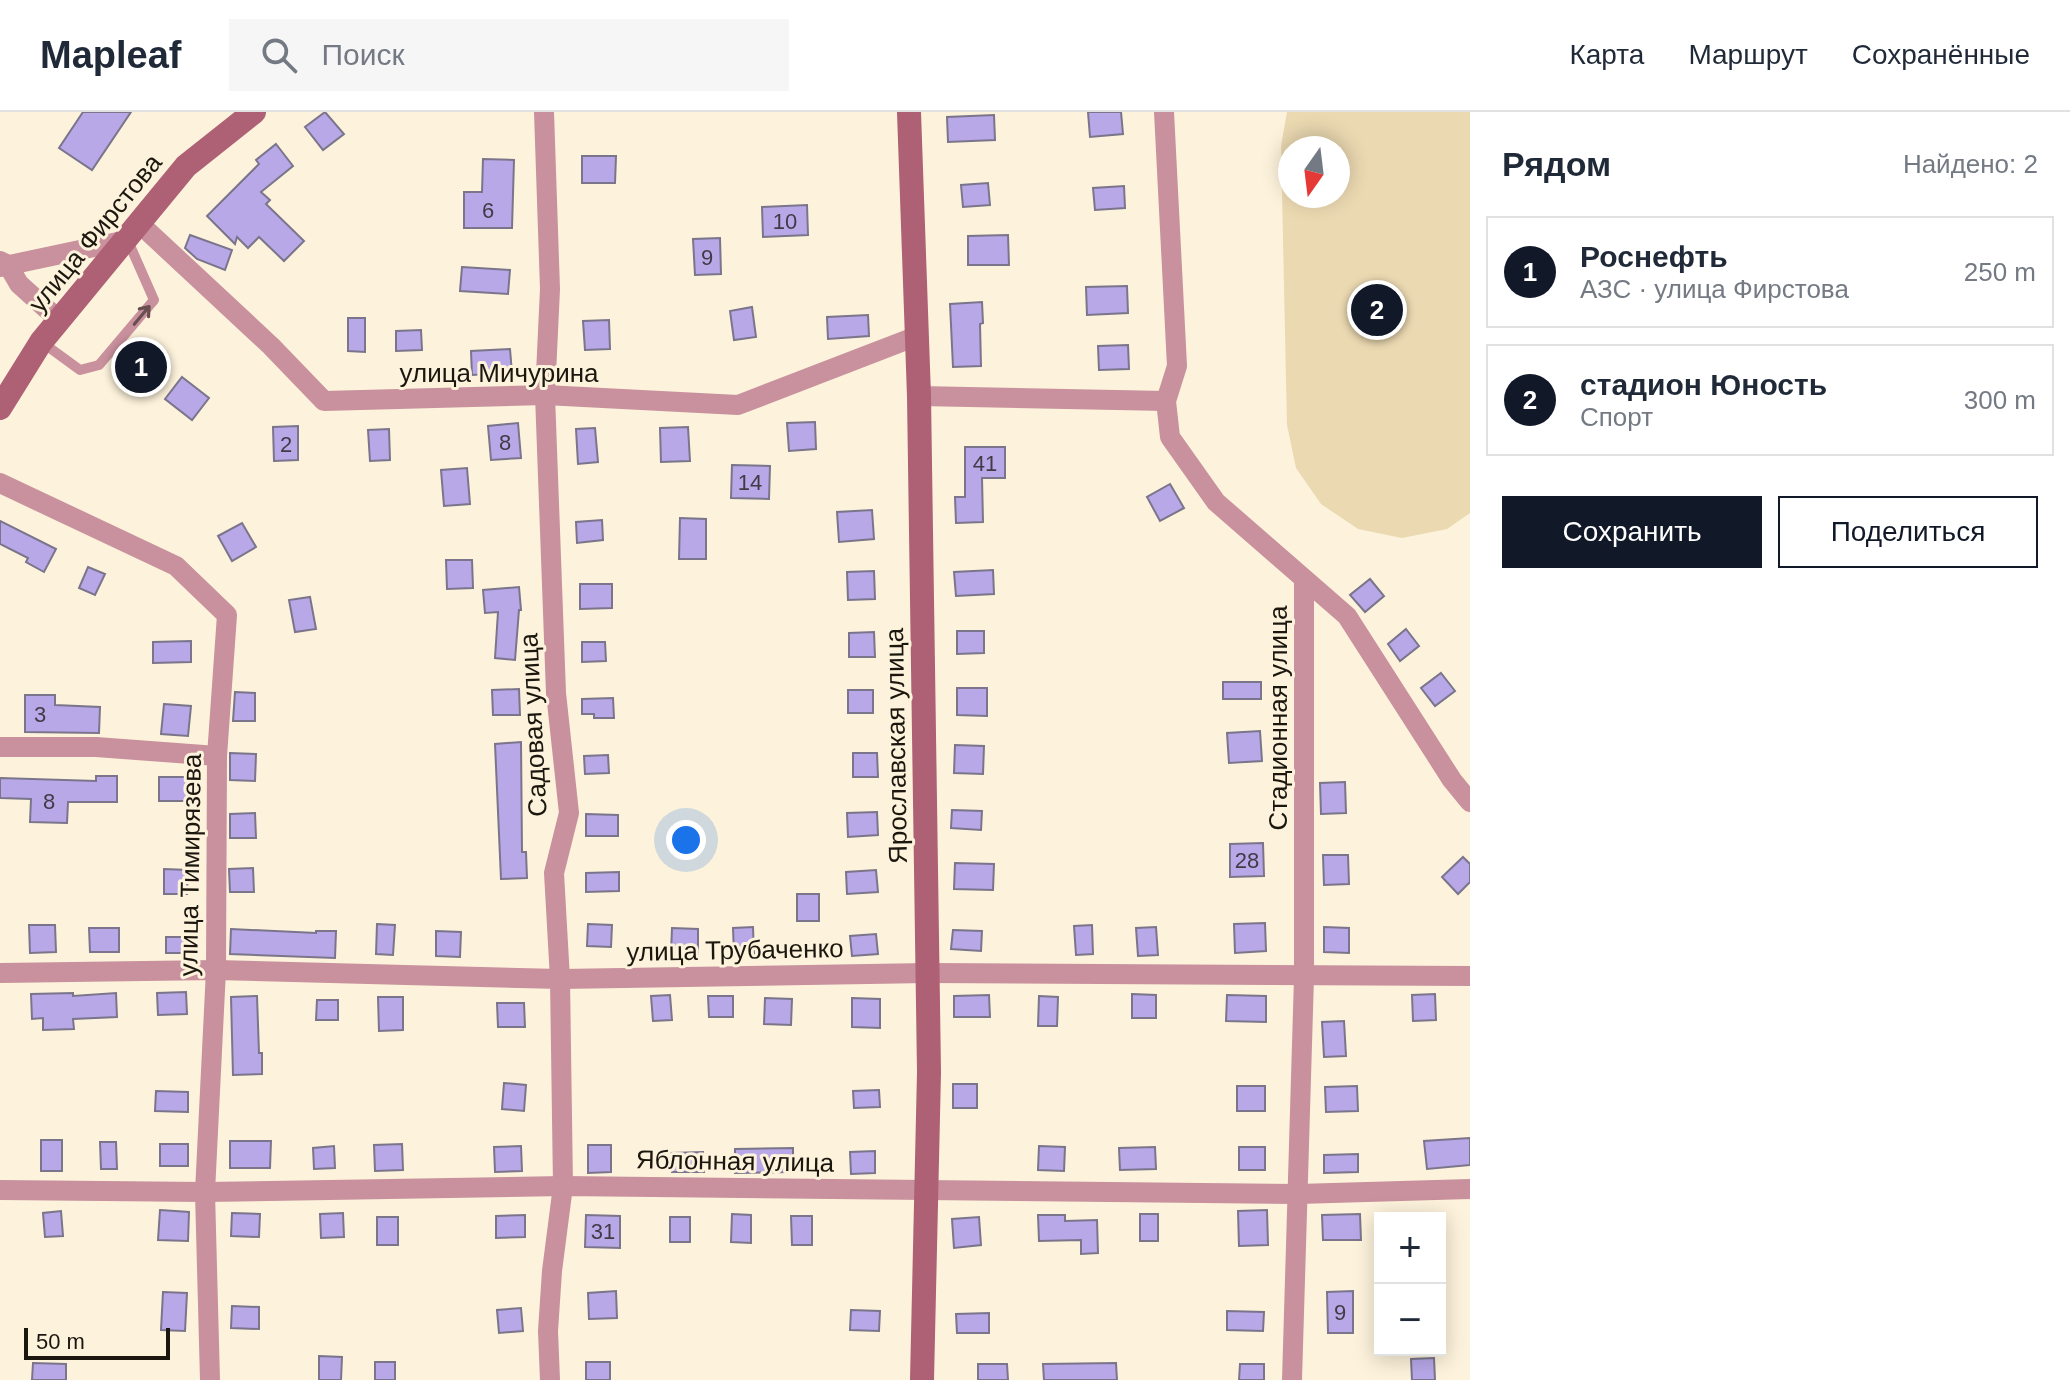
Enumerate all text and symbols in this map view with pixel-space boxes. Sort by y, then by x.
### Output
search box [229,19,789,91]
icon: search [257,33,301,77]
text: Mapleaf [40,34,181,76]
text: Поиск [321,38,405,71]
text: Карта [1569,39,1644,70]
text: Маршрут [1688,39,1808,70]
text: Сохранённые [1852,39,2030,70]
north arrow [1278,136,1350,208]
text: Рядом [1502,145,1611,183]
street label: улица Фирстова [22,148,168,318]
text: Найдено: 2 [1903,149,2038,179]
house number: 6 [482,198,494,223]
house number: 10 [773,209,797,234]
text: Роснефть [1580,240,1728,273]
house number: 9 [701,245,713,270]
text: 1 [1523,257,1537,287]
text: 250 m [1964,257,2036,287]
text: АЗС · улица Фирстова [1580,274,1849,304]
pin: 2 [1351,280,1403,340]
one-way arrow [133,305,151,326]
pin: 1 [115,337,167,397]
street label: улица Мичурина [400,358,599,388]
text: стадион Юность [1580,368,1827,401]
text: 2 [1523,385,1537,415]
text: 300 m [1964,385,2036,415]
text: Спорт [1580,402,1653,432]
house number: 8 [499,430,511,455]
house number: 2 [280,432,292,457]
house number: 41 [973,451,997,476]
house number: 14 [738,470,762,495]
button: Сохранить [1502,496,1762,568]
button: Поделиться [1778,496,2038,568]
street label: Стадионная улица [1263,605,1293,830]
street label: Ярославская улица [879,627,913,864]
street label: Садовая улица [513,632,553,818]
house number: 3 [34,702,46,727]
street label: улица Тимирязева [173,753,207,977]
house number: 8 [43,789,55,814]
your location [666,820,706,860]
house number: 28 [1235,848,1259,873]
street label: улица Трубаченко [626,933,844,967]
street label: Яблонная улица [636,1144,835,1178]
map controls [1374,1212,1446,1356]
button: + [1374,1212,1446,1284]
house number: 31 [591,1219,615,1244]
button: − [1374,1284,1446,1356]
house number: 9 [1334,1300,1346,1325]
scale bar [24,1324,170,1360]
text: 50 m [36,1329,85,1354]

